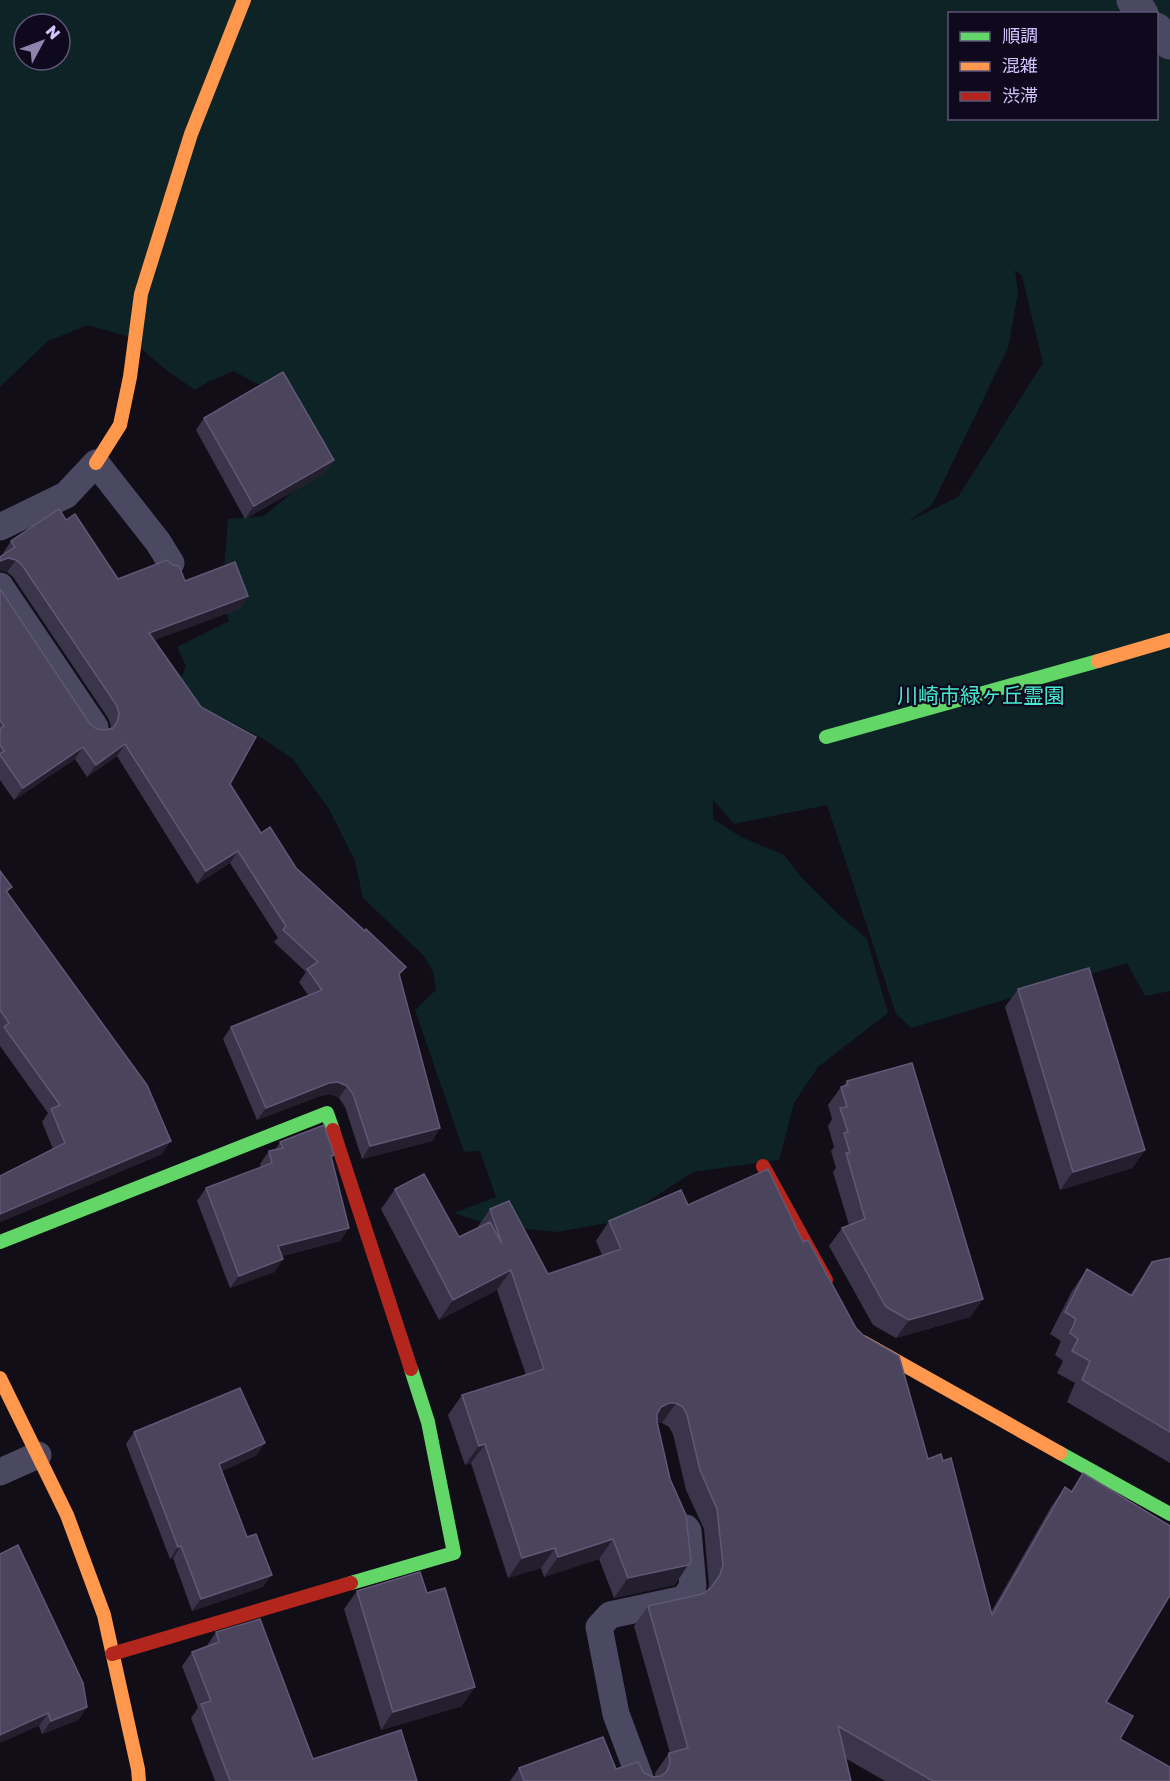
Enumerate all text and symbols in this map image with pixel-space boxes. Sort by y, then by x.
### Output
north arrow [12,12,72,72]
legend [948,12,1158,120]
text: N [42,21,65,43]
text: 順調 [1002,24,1038,46]
text: 混雑 [1002,54,1038,76]
text: 渋滞 [1002,84,1038,106]
park label: 川崎市緑ヶ丘霊園 [897,682,1065,708]

